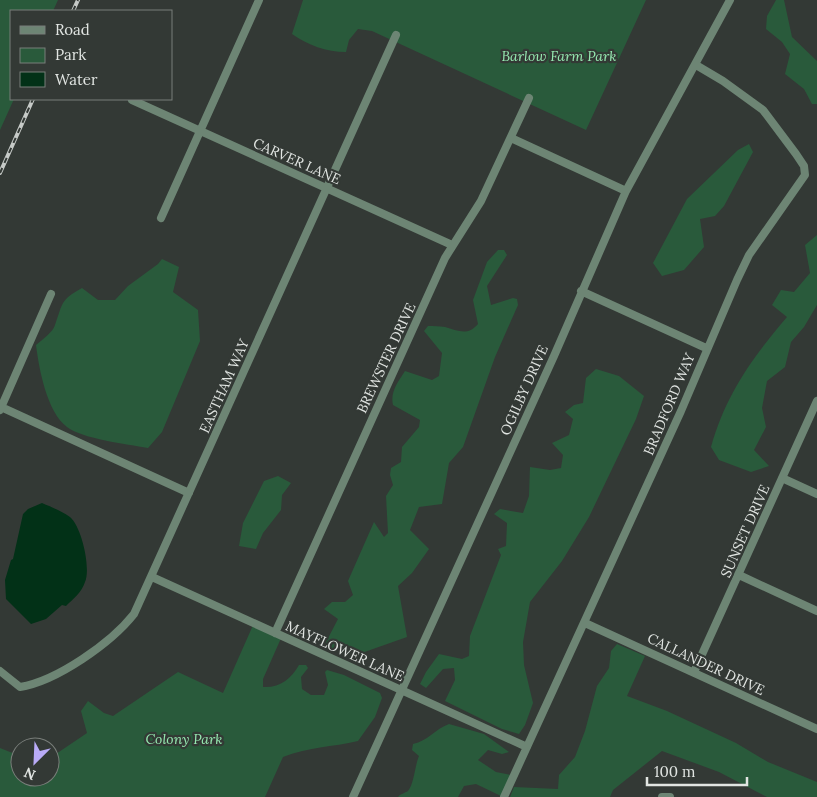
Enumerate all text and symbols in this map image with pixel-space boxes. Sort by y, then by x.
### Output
legend [10,10,172,100]
text: Road [55,20,90,39]
text: Park [55,45,86,64]
park label: Barlow Farm Park [501,47,617,65]
text: Water [55,70,98,89]
street label: CARVER LANE [250,134,344,188]
street label: BREWSTER DRIVE [353,300,420,416]
street label: EASTHAM WAY [195,335,253,436]
street label: OGILBY DRIVE [496,342,552,438]
street label: BRADFORD WAY [639,349,699,458]
street label: SUNSET DRIVE [716,481,774,580]
street label: MAYFLOWER LANE [283,617,407,685]
street label: CALLANDER DRIVE [644,629,768,699]
park label: Colony Park [146,730,223,748]
north arrow [10,737,60,787]
scale bar [647,754,747,786]
text: 100 m [654,762,695,781]
text: N [21,763,38,784]

